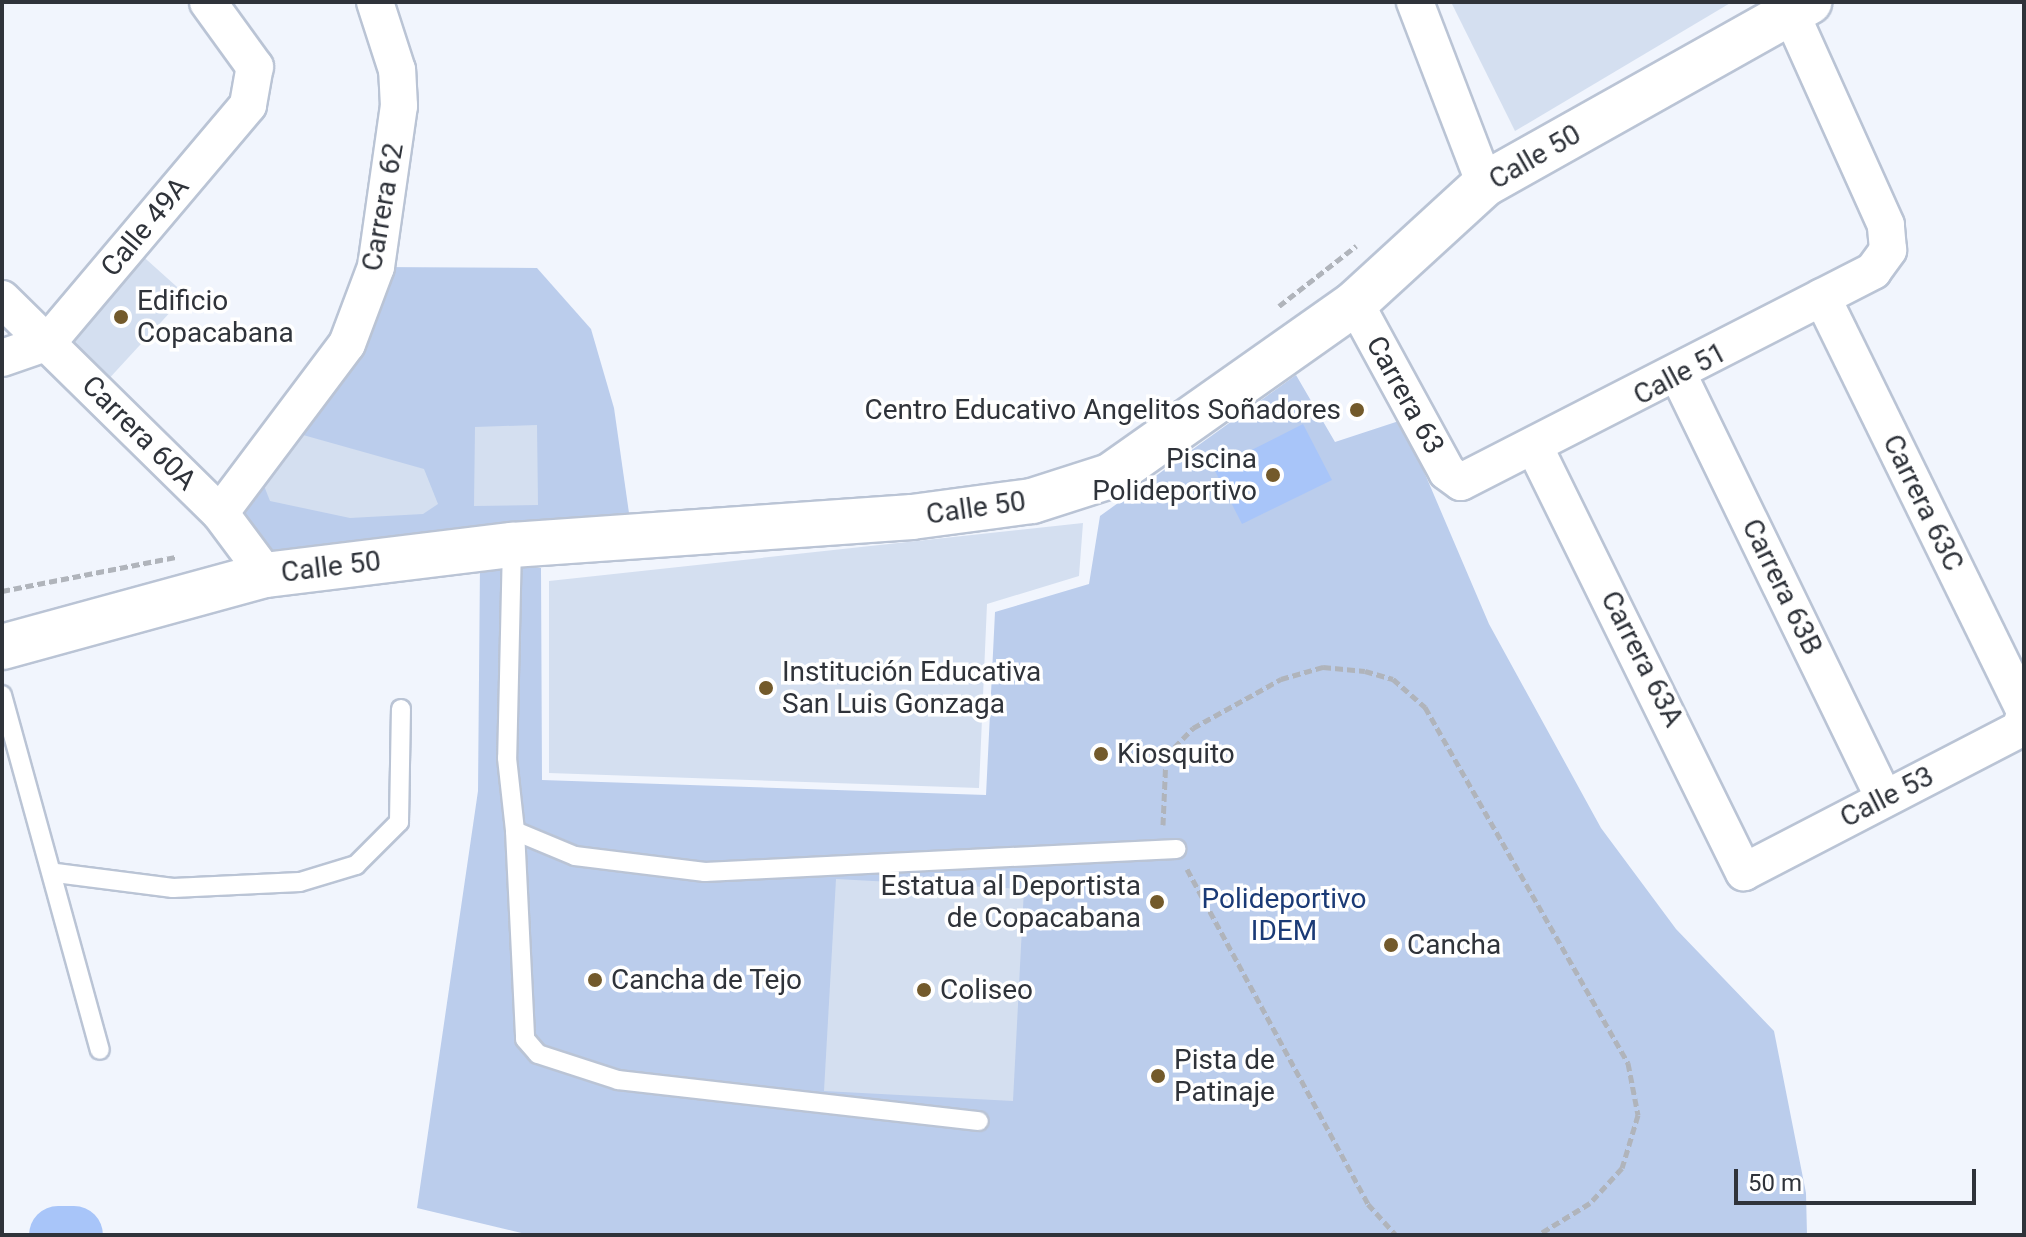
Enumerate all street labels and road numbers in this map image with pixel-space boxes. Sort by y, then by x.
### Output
street label: Calle 50 [1483,117,1587,197]
street label: Carrera 62 [355,140,411,274]
street label: Calle 49A [94,171,196,283]
street label: Carrera 63 [1359,330,1451,460]
street label: Calle 51 [1628,336,1732,412]
street label: Carrera 60A [75,369,203,497]
street label: Carrera 63C [1875,429,1971,577]
street label: Calle 50 [924,484,1028,532]
street label: Carrera 63B [1735,514,1829,660]
street label: Calle 50 [279,544,383,590]
street label: Carrera 63A [1593,585,1691,733]
street label: Calle 53 [1835,759,1939,835]

